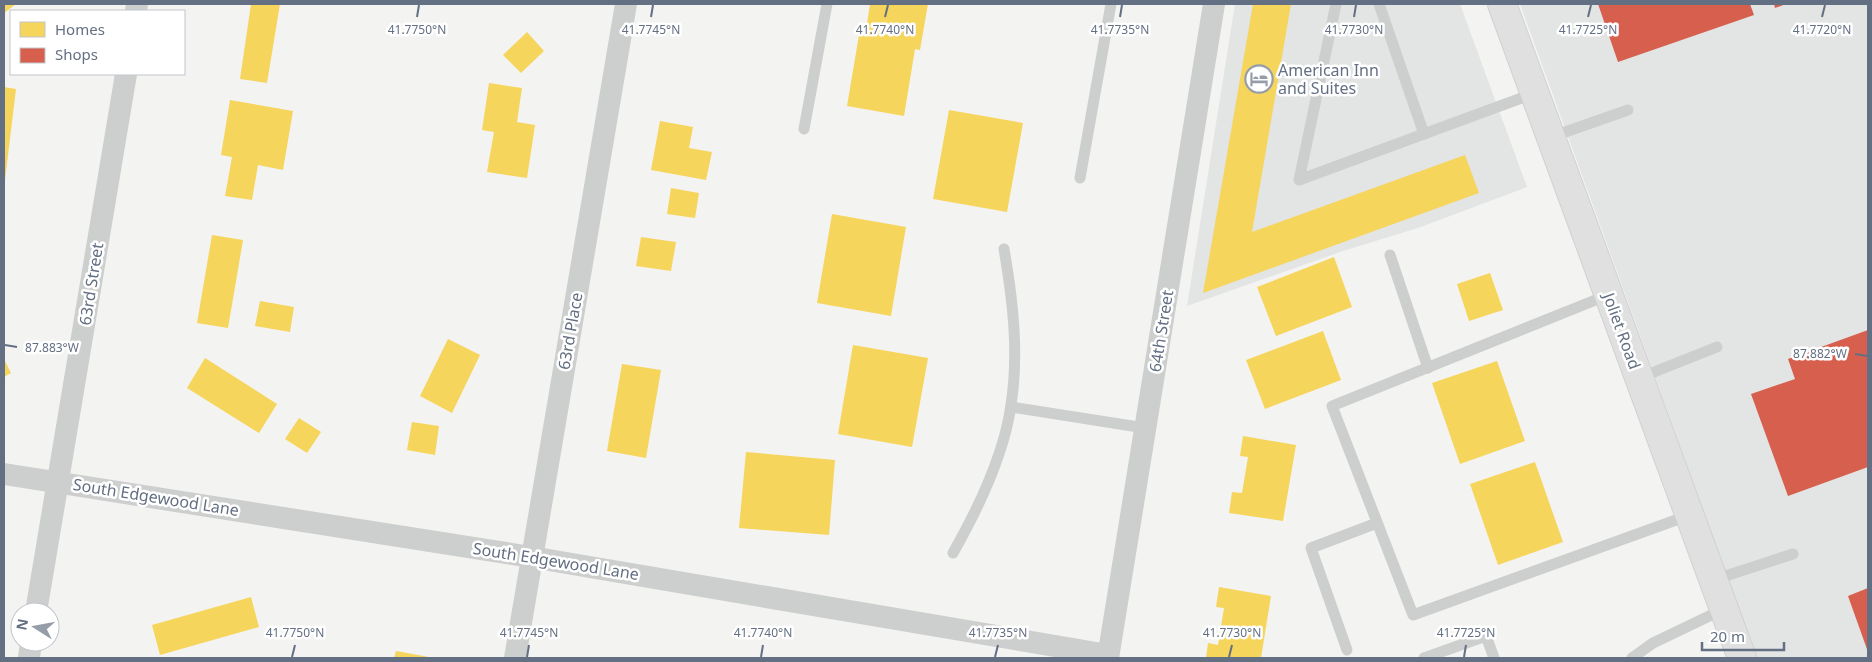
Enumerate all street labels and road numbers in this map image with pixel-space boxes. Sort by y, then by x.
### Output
street label: 63rd Street [74,241,108,327]
street label: 64th Street [1144,288,1178,374]
street label: Joliet Road [1597,288,1646,372]
street label: 63rd Place [552,291,588,371]
street label: South Edgewood Lane [71,473,241,521]
street label: South Edgewood Lane [471,537,641,585]

